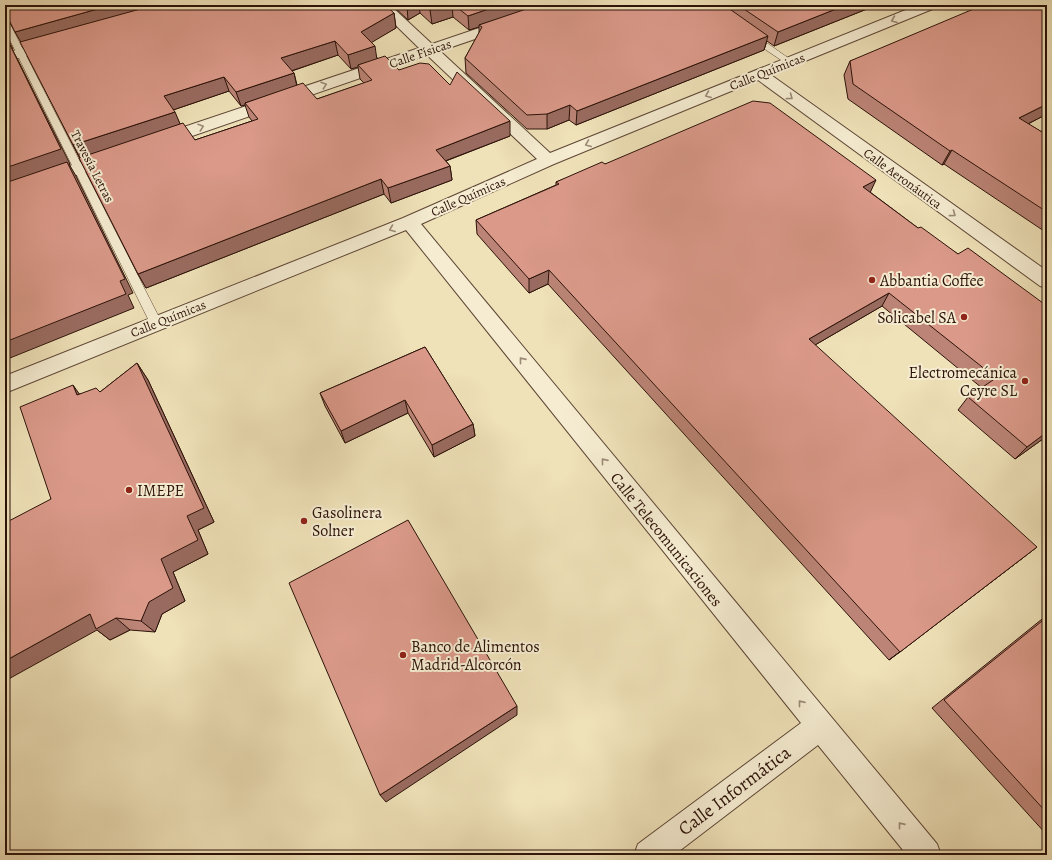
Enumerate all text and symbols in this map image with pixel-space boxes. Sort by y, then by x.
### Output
one-way arrow [890,15,897,23]
street label: Calle Físicas [387,35,453,72]
street label: Calle Químicas [727,49,807,94]
one-way arrow [321,81,328,90]
one-way arrow [705,90,712,98]
one-way arrow [786,92,793,99]
one-way arrow [197,123,204,131]
street label: Travesía Letras [67,127,118,205]
one-way arrow [584,139,592,147]
street label: Calle Aeronáutica [860,144,945,213]
street label: Calle Químicas [428,172,508,220]
one-way arrow [948,209,955,216]
one-way arrow [388,225,395,233]
place label: Abbantia Coffee [879,270,984,292]
marker: Abbantia Coffee [867,275,877,285]
street label: Calle Químicas [128,296,208,341]
place label: Solicabel SA [877,307,957,329]
marker: Solicabel SA [959,312,969,322]
one-way arrow [519,357,526,365]
place label: Electromecánica Ceyre SL [909,362,1018,402]
marker: Electromecánica Ceyre SL [1020,376,1030,386]
one-way arrow [601,458,608,465]
street label: Calle Telecomunicaciones [605,468,727,611]
place label: IMEPE [137,480,184,502]
marker: IMEPE [124,485,134,495]
place label: Gasolinera Solner [312,502,383,542]
marker: Gasolinera Solner [299,516,309,526]
place label: Banco de Alimentos Madrid-Alcorcón [411,636,540,676]
marker: Banco de Alimentos Madrid-Alcorcón [398,650,408,660]
one-way arrow [798,700,805,707]
street label: Calle Informática [673,740,796,842]
one-way arrow [899,822,906,829]

